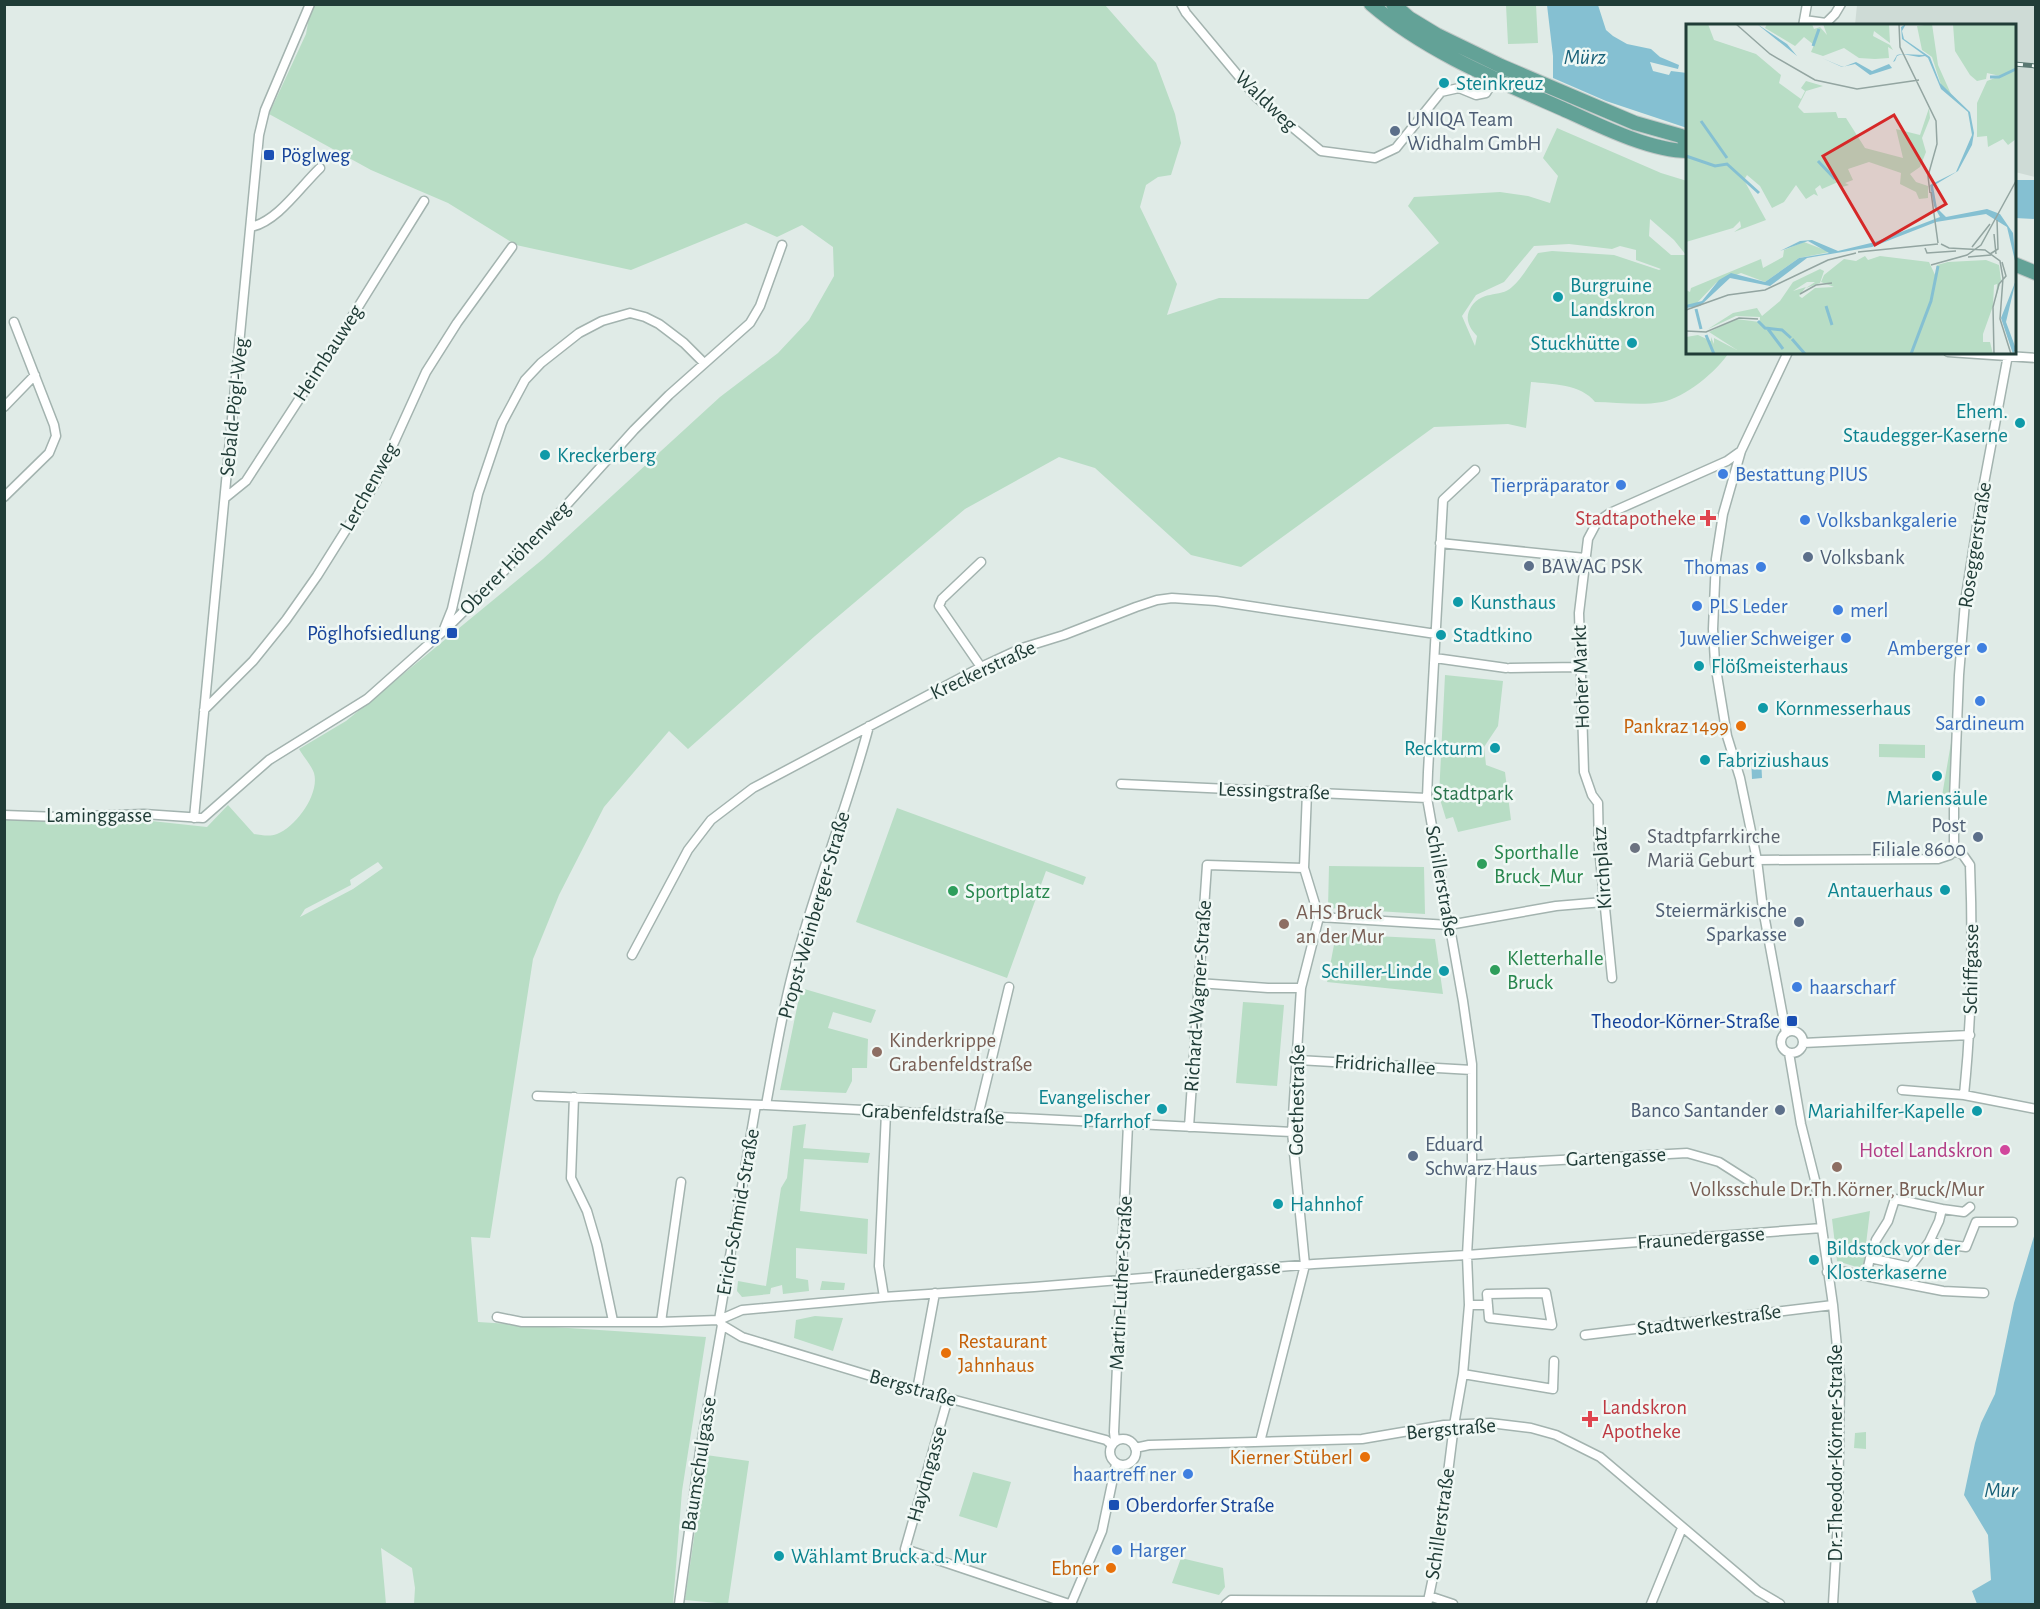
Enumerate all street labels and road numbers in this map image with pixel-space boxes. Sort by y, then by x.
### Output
street label: Waldweg [1231,67,1302,136]
street label: Heimbauweg [289,301,367,405]
street label: Sebald-Pögl-Weg [216,336,252,478]
street label: Lerchenweg [336,439,402,535]
street label: Roseggerstraße [1955,480,1995,610]
street label: Oberer Höhenweg [456,496,575,619]
street label: Hoher Markt [1569,624,1593,729]
street label: Kreckerstraße [927,636,1039,704]
street label: Lessingstraße [1218,779,1330,803]
street label: Laminggasse [46,805,152,826]
street label: Propst-Weinberger-Straße [774,809,854,1021]
street label: Schillerstraße [1422,824,1462,938]
street label: Kirchplatz [1589,826,1615,910]
street label: Richard-Wagner-Straße [1181,899,1215,1093]
street label: Schiffgasse [1960,923,1982,1015]
street label: Goethestraße [1286,1044,1308,1156]
street label: Fridrichallee [1334,1051,1436,1079]
street label: Grabenfeldstraße [861,1100,1005,1128]
street label: Erich-Schmid-Straße [713,1127,763,1297]
street label: Gartengasse [1565,1144,1667,1170]
street label: Martin-Luther-Straße [1106,1195,1136,1371]
street label: Fraunedergasse [1636,1223,1766,1253]
street label: Fraunedergasse [1152,1256,1282,1288]
street label: Stadtwerkestraße [1636,1301,1782,1339]
street label: Dr.-Theodor-Körner-Straße [1825,1344,1846,1562]
street label: Bergstraße [867,1366,959,1410]
street label: Baumschulgasse [678,1395,720,1533]
street label: Bergstraße [1405,1415,1497,1443]
street label: Haydngasse [903,1424,951,1524]
street label: Schillerstraße [1422,1467,1458,1581]

